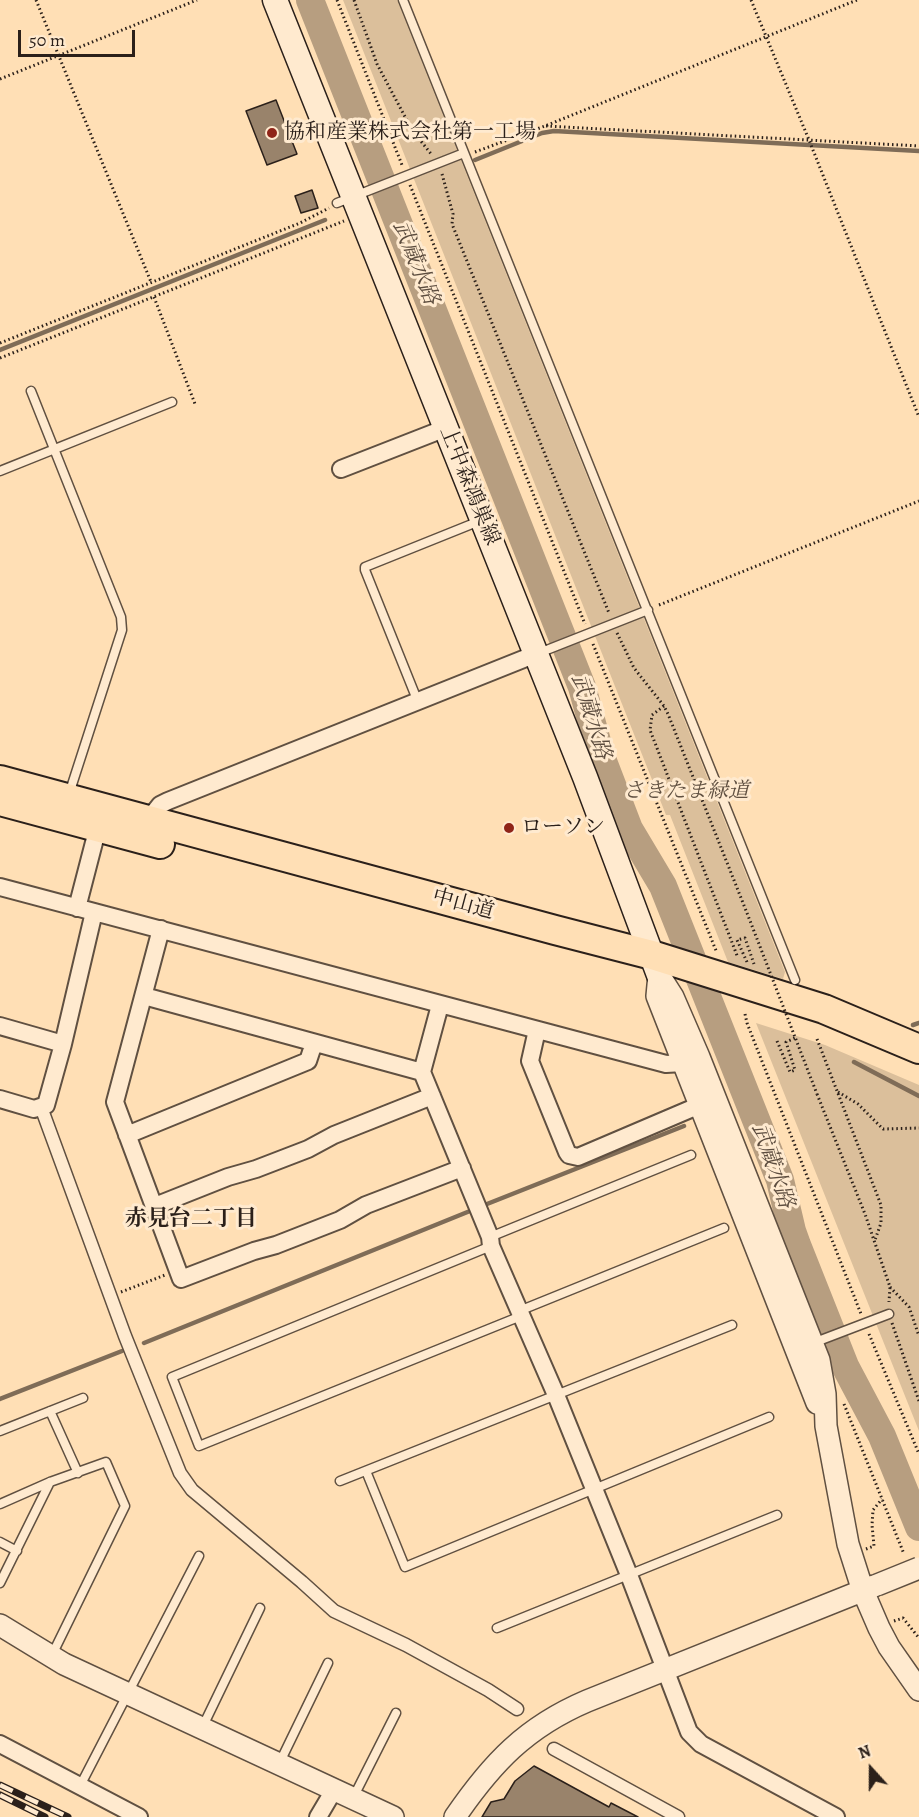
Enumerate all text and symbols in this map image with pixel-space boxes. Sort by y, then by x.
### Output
scale bar [21,18,138,56]
text: 50 m [29,28,65,52]
place label: 協和産業株式会社第一工場 [284,120,536,146]
marker: 協和産業株式会社第一工場 [265,126,279,140]
water label: 武蔵水路 [386,217,444,309]
street label: 上中森鴻巣線 [434,423,504,549]
water label: 武蔵水路 [565,671,615,763]
park label: さきたま緑道 [623,779,749,805]
place label: ローソン [521,815,605,841]
marker: ローソン [502,821,516,835]
street label: 中山道 [429,885,497,925]
water label: 武蔵水路 [745,1120,799,1212]
district label: 赤見台二丁目 [125,1207,257,1233]
north arrow [841,1739,901,1799]
text: N [855,1740,874,1765]

